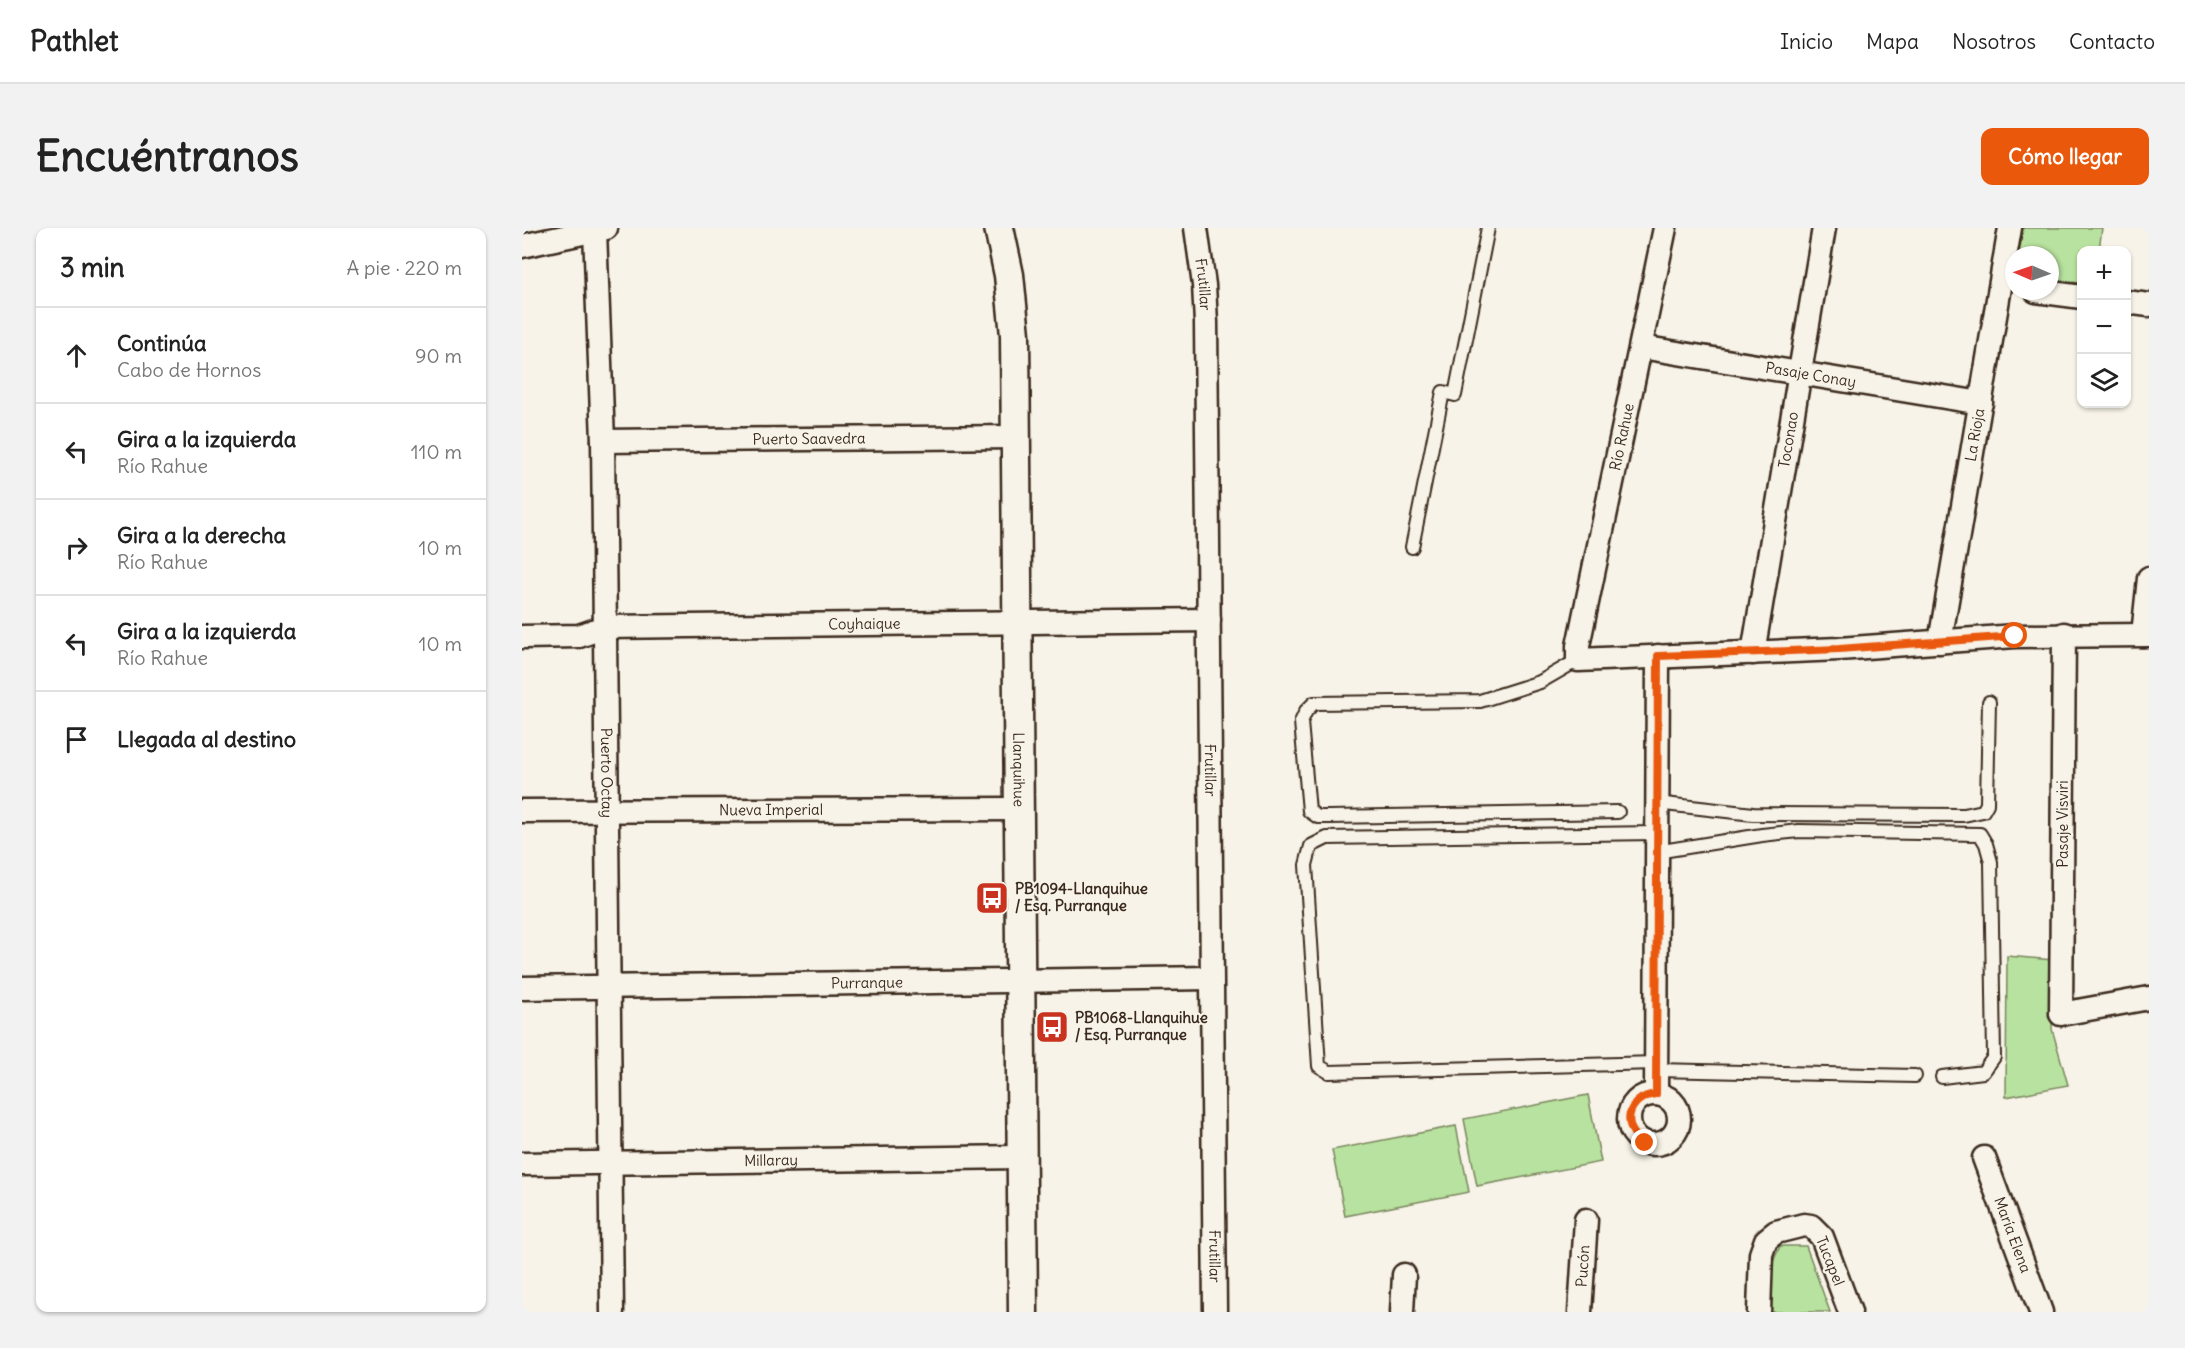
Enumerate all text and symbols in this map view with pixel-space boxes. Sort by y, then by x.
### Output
text: Pathlet [30,23,119,59]
text: Inicio [1780,28,1833,55]
text: Mapa [1866,28,1919,55]
text: Nosotros [1952,28,2036,55]
text: Contacto [2069,28,2155,55]
button: Cómo llegar [1981,128,2149,185]
text: Encuéntranos [36,130,299,182]
north arrow [2005,246,2059,300]
map controls [2077,246,2131,408]
button: + [2077,246,2131,300]
text: 3 min [60,251,125,284]
text: A pie · 220 m [346,255,462,280]
street label: Frutillar [1191,257,1215,311]
button: − [2077,300,2131,354]
text: Continúa [117,329,206,357]
icon: ahead [60,339,93,372]
text: 90 m [415,343,462,368]
button: layers [2077,354,2131,408]
text: Cabo de Hornos [117,357,261,382]
street label: Pasaje Conay [1764,358,1858,391]
street label: Río Rahue [1605,402,1638,472]
street label: La Rioja [1961,406,1988,463]
street label: Toconao [1774,410,1802,469]
text: Gira a la izquierda [117,425,296,453]
street label: Puerto Saavedra [752,428,866,449]
icon: left [60,435,93,468]
text: 110 m [411,439,462,464]
text: Río Rahue [117,453,208,478]
text: Gira a la derecha [117,521,286,549]
icon: right [60,531,93,564]
text: 10 m [419,535,462,560]
text: Río Rahue [117,549,208,574]
street label: Coyhaique [828,614,901,633]
text: Gira a la izquierda [117,617,296,645]
route start [2001,622,2027,648]
icon: left [60,627,93,660]
text: 10 m [419,631,462,656]
text: Río Rahue [117,645,208,670]
icon: arrive [60,723,93,756]
text: Llegada al destino [117,725,296,753]
street label: Puerto Octay [597,728,617,818]
street label: Llanquihue [1009,732,1029,807]
street label: Frutillar [1201,744,1220,797]
street label: Pasaje Visviri [2053,780,2072,868]
street label: Nueva Imperial [719,800,823,819]
place label: PB1094-Llanquihue / Esq. Purranque [1015,879,1148,916]
bus stop icon: PB1094-Llanquihue / Esq. Purranque [974,880,1010,916]
street label: Purranque [831,972,903,993]
place label: PB1068-Llanquihue / Esq. Purranque [1075,1008,1208,1045]
bus stop icon: PB1068-Llanquihue / Esq. Purranque [1034,1009,1070,1045]
route end [1631,1129,1657,1155]
street label: Millaray [744,1150,798,1170]
street label: María Elena [1990,1194,2036,1276]
street label: Frutillar [1205,1230,1225,1283]
street label: Tucapel [1812,1233,1849,1288]
street label: Pucón [1572,1244,1593,1288]

